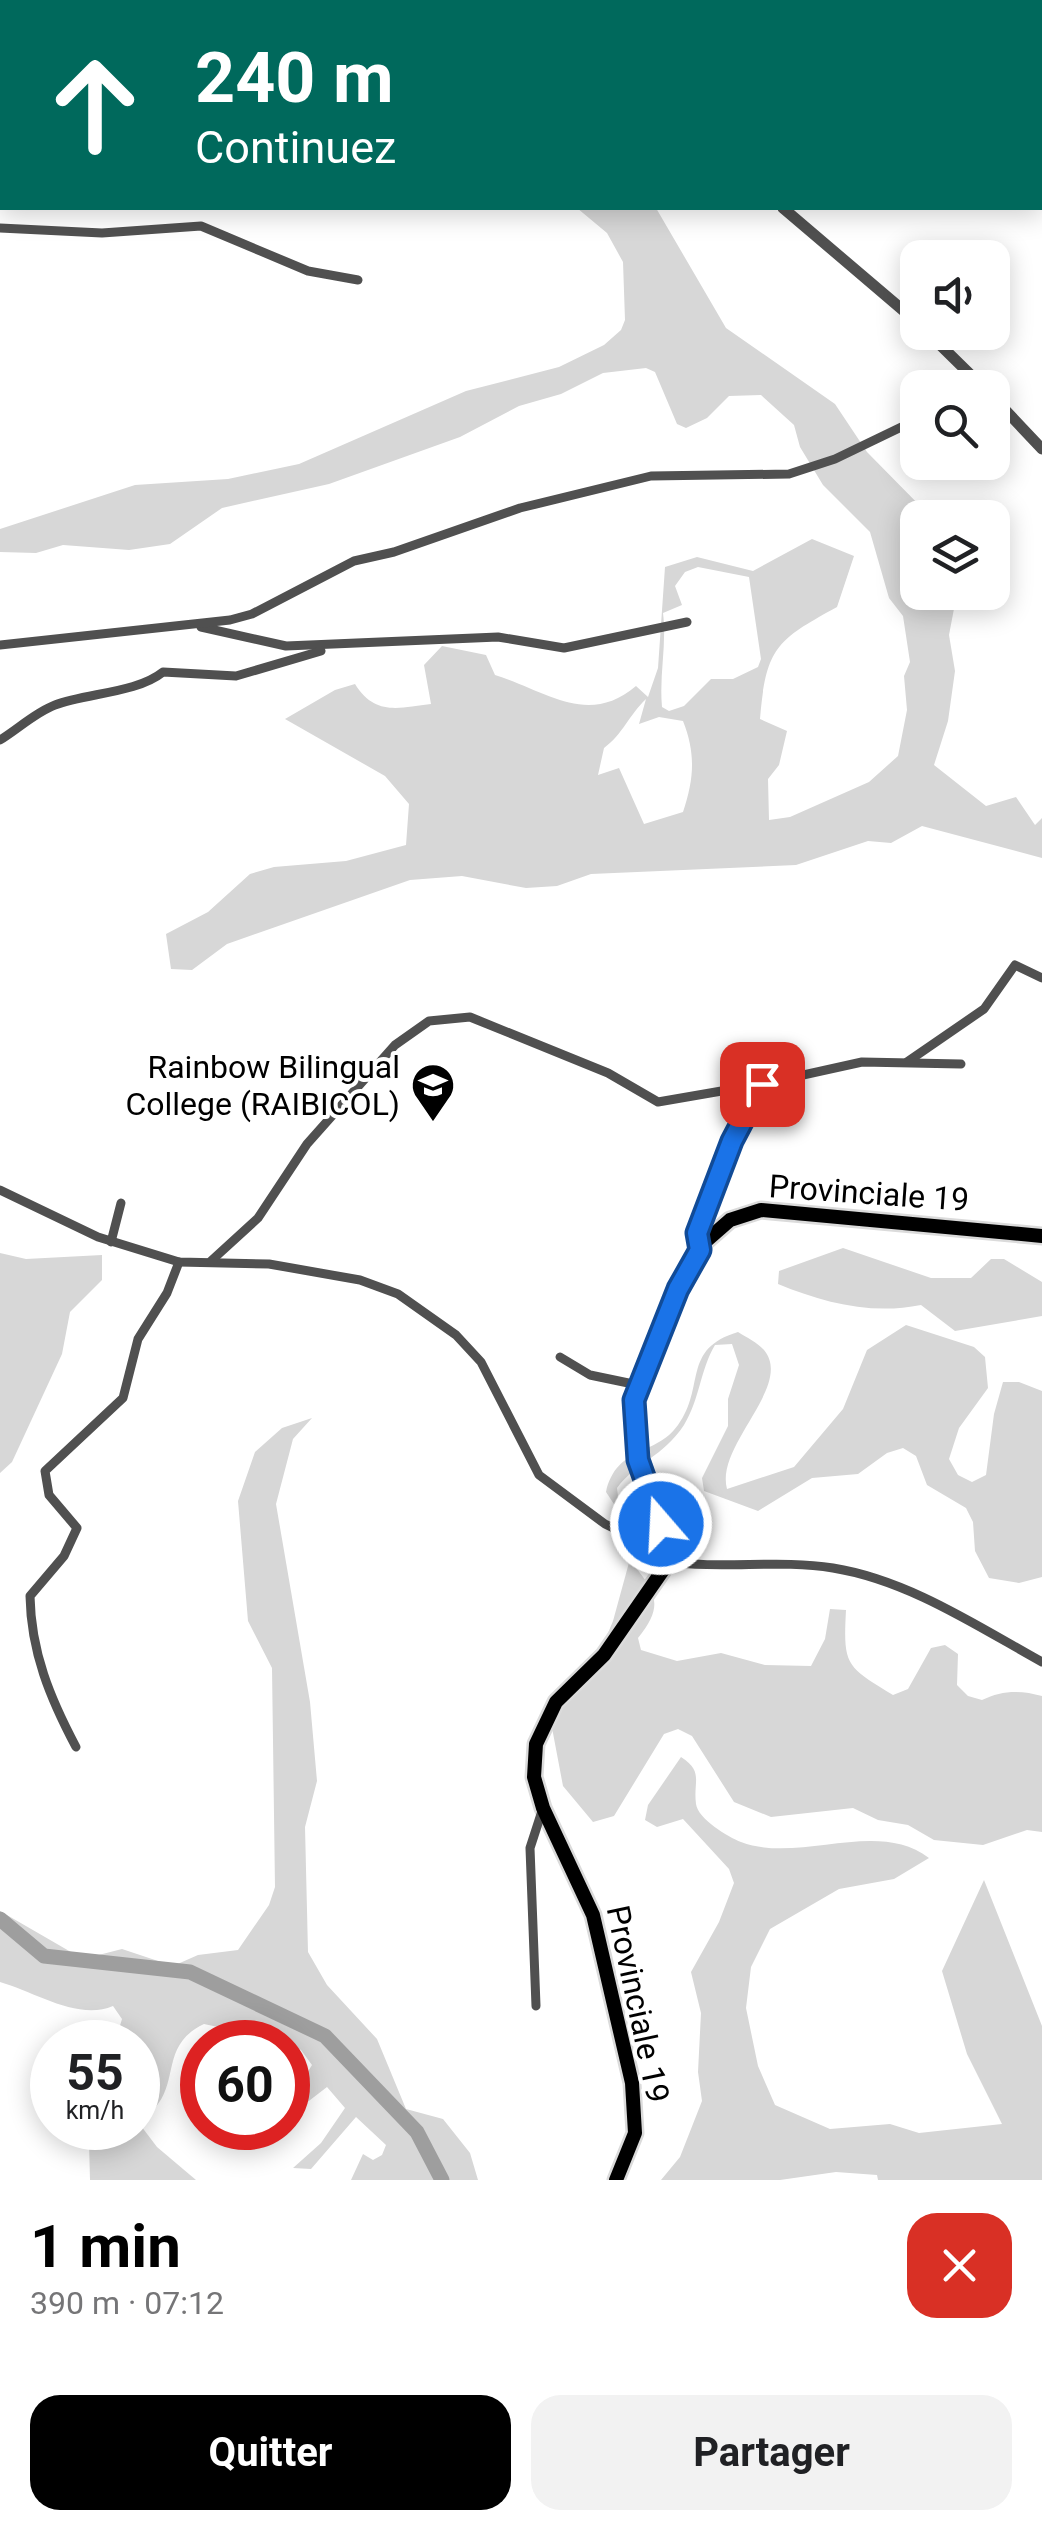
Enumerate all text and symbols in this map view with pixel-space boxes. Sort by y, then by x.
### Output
text: 240 m [195,37,394,119]
icon: ahead [30,40,160,170]
text: Continuez [195,121,396,174]
map controls [900,240,1010,610]
button: sound [900,240,1010,350]
button: search [900,370,1010,480]
button: layers [900,500,1010,610]
pin [720,1042,805,1127]
place label: Rainbow Bilingual College (RAIBICOL) [125,1048,400,1123]
icon: arrive [735,1057,790,1112]
school or university icon: Rainbow Bilingual College (RAIBICOL) [410,1062,456,1123]
street label: Provinciale 19 [768,1167,970,1219]
position arrow [609,1472,713,1576]
street label: Provinciale 19 [599,1902,677,2106]
speed limit sign: 60 [180,2020,310,2150]
text: 55 [66,2044,124,2102]
text: km/h [66,2096,124,2125]
text: 1 min [30,2211,181,2282]
button: close [907,2213,1012,2318]
text: 390 m · 07:12 [30,2284,224,2322]
button: Quitter [30,2395,511,2510]
button: Partager [531,2395,1012,2510]

